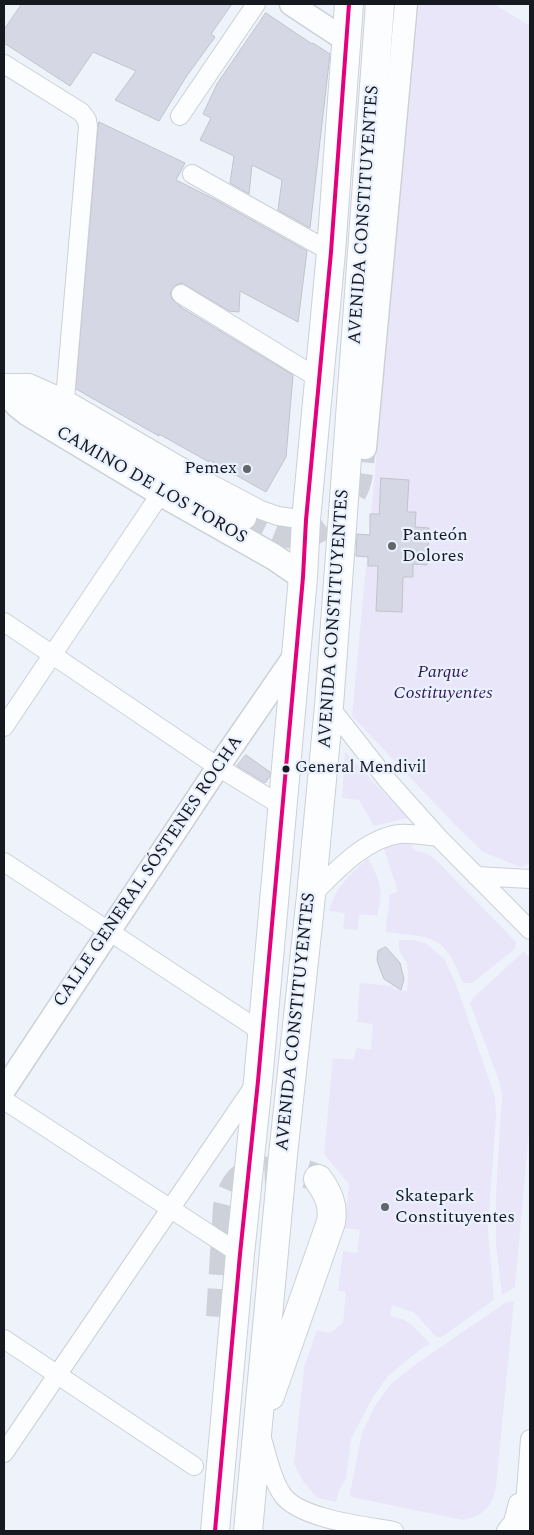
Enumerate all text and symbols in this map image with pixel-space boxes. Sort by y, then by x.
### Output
street label: AVENIDA CONSTITUYENTES [345,85,385,345]
street label: CAMINO DE LOS TOROS [52,422,250,550]
place label: Pemex [184,458,237,480]
marker: Pemex [241,463,253,475]
street label: AVENIDA CONSTITUYENTES [315,489,355,749]
place label: Panteón Dolores [402,525,468,568]
marker: Panteón Dolores [386,540,398,552]
park label: Parque Costituyentes [394,662,492,704]
street label: CALLE GENERAL SÓSTENES ROCHA [50,732,248,1012]
place label: General Mendivil [295,759,427,779]
marker: General Mendivil [281,764,291,774]
street label: AVENIDA CONSTITUYENTES [273,892,321,1152]
place label: Skatepark Constituyentes [395,1186,515,1228]
marker: Skatepark Constituyentes [379,1201,391,1213]

